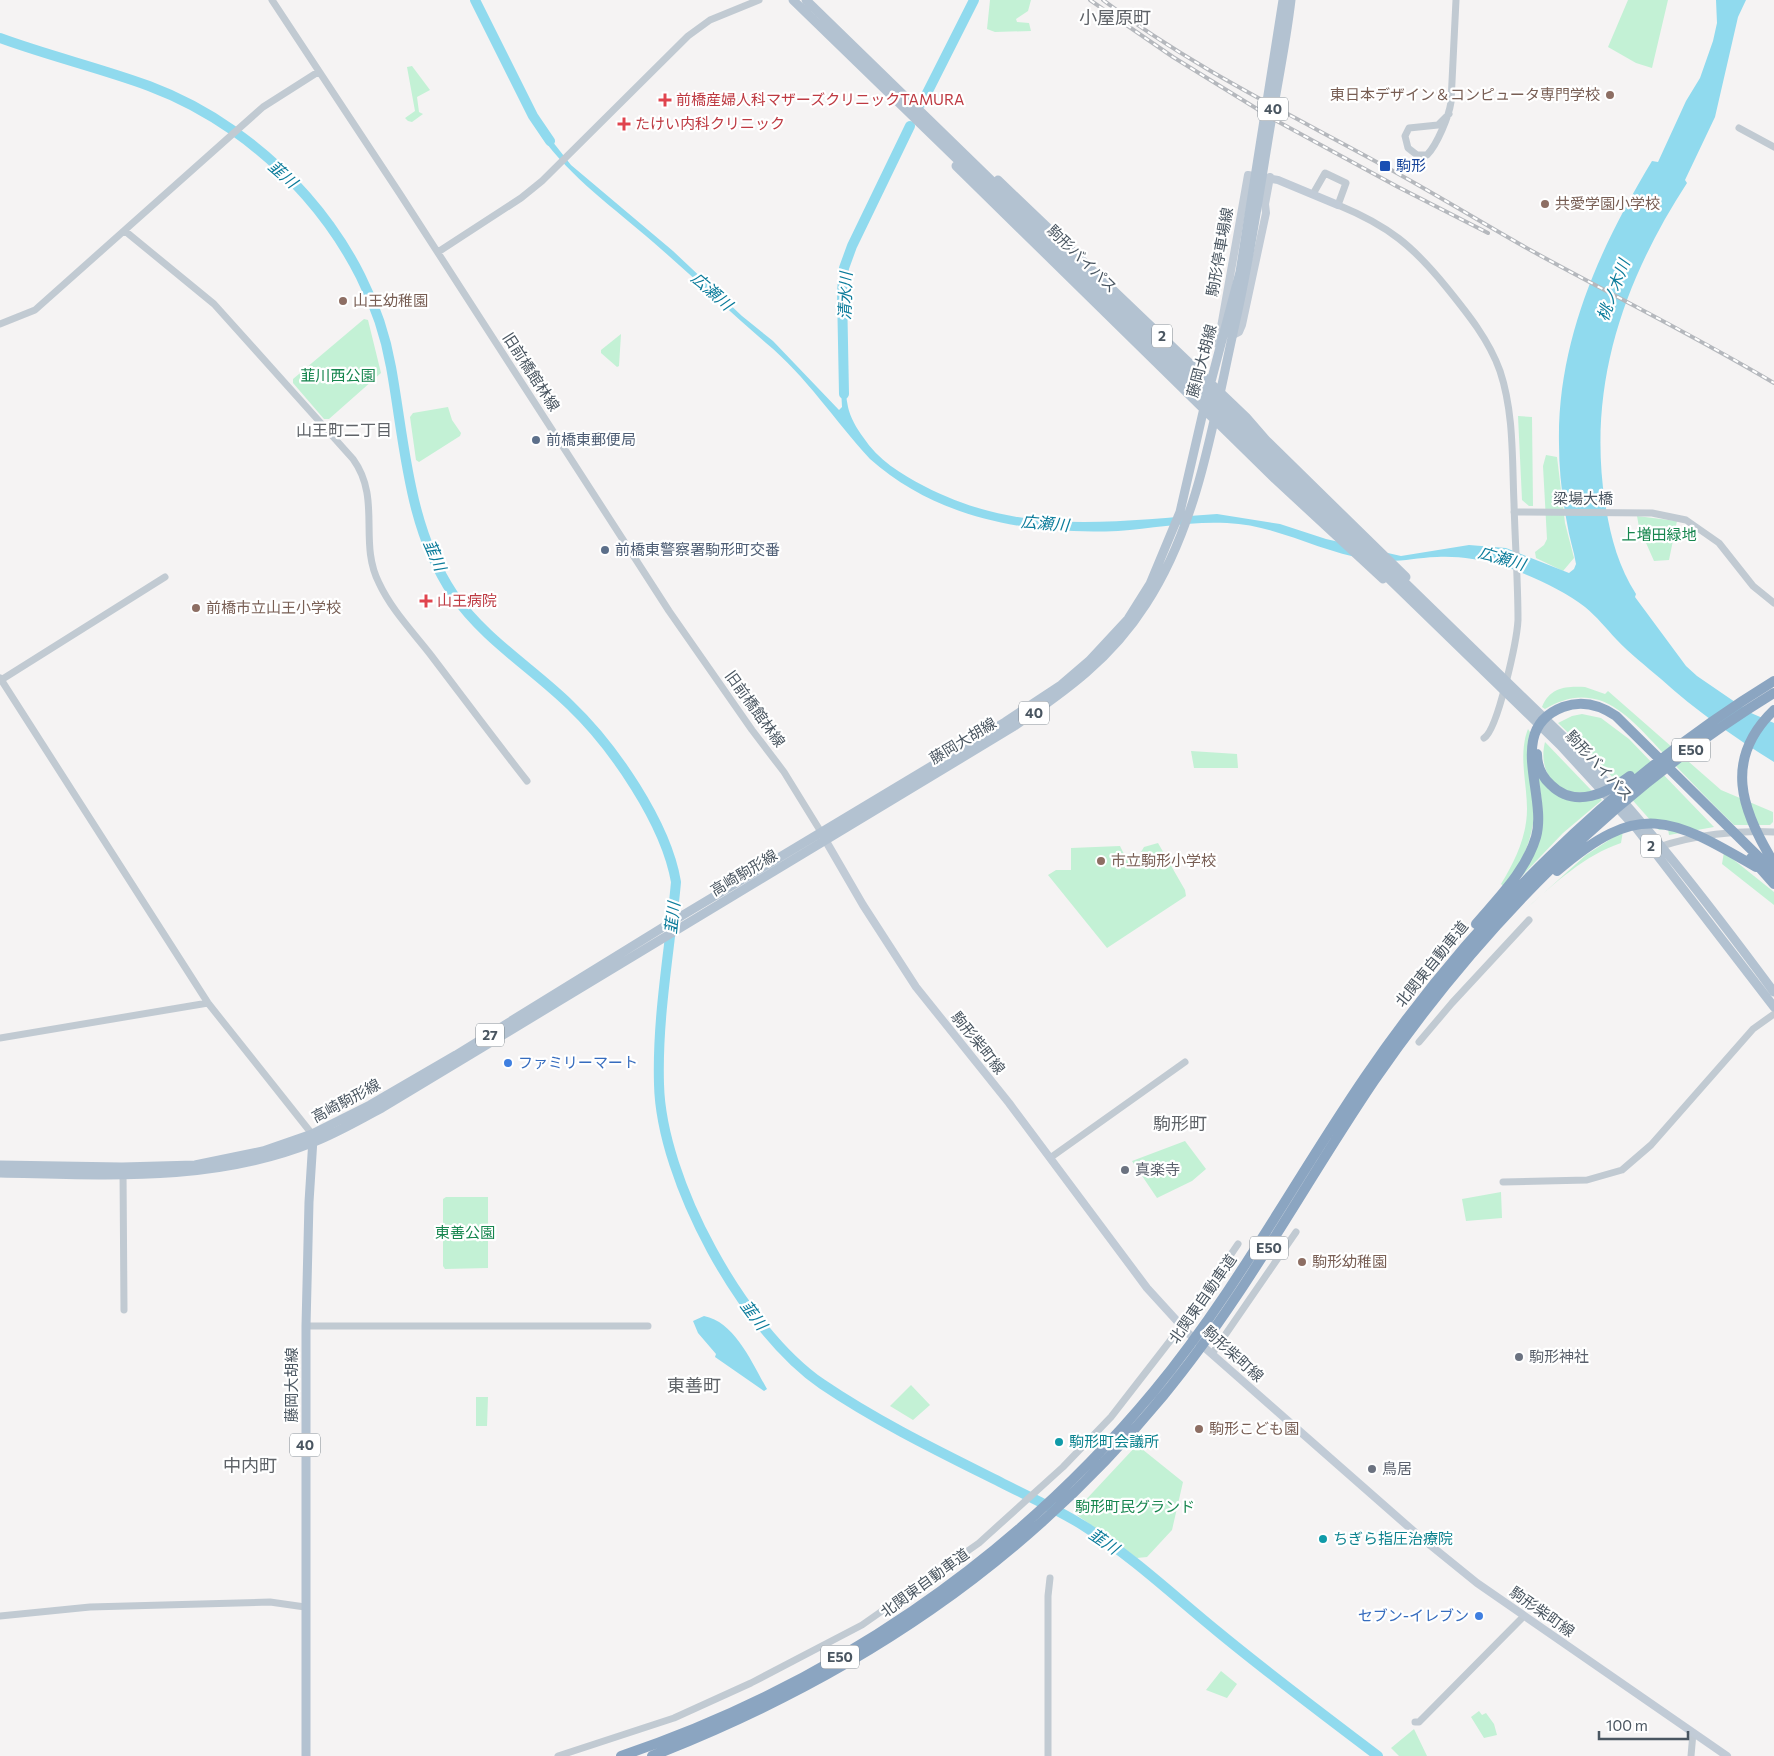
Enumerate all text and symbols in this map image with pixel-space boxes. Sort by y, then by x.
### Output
district label: 小屋原町 [1079,6,1151,28]
place label: 東日本デザイン＆コンピュータ専門学校 [1330,85,1600,103]
marker: 東日本デザイン＆コンピュータ専門学校 [1604,89,1616,101]
place label: 前橋産婦人科マザーズクリニックTAMURA [676,90,964,108]
marker: 前橋産婦人科マザーズクリニックTAMURA [658,93,672,107]
road number: 40 [1258,98,1288,120]
place label: たけい内科クリニック [635,114,785,132]
marker: たけい内科クリニック [617,117,631,131]
water label: 韮川 [265,156,303,193]
place label: 駒形 [1396,156,1426,174]
marker: 駒形 [1378,159,1392,173]
place label: 共愛学園小学校 [1555,194,1660,212]
marker: 共愛学園小学校 [1539,198,1551,210]
street label: 駒形停車場線 [1202,206,1236,298]
street label: 駒形バイパス [1044,221,1121,296]
water label: 桃ノ木川 [1592,255,1634,323]
water label: 広瀬川 [688,268,738,315]
water label: 清水川 [834,270,855,320]
place label: 山王幼稚園 [353,291,428,309]
marker: 山王幼稚園 [337,295,349,307]
street label: 藤岡大胡線 [1183,322,1219,399]
road number: 2 [1152,324,1172,348]
street label: 旧前橋館林線 [500,329,564,414]
park label: 韮川西公園 [300,366,376,384]
district label: 山王町二丁目 [296,420,392,439]
place label: 前橋東郵便局 [546,430,636,448]
marker: 前橋東郵便局 [530,434,542,446]
street label: 梁場大橋 [1553,489,1613,507]
water label: 広瀬川 [1020,511,1072,534]
park label: 上増田緑地 [1621,525,1697,543]
water label: 韮川 [420,536,451,575]
place label: 前橋東警察署駒形町交番 [615,540,780,558]
water label: 広瀬川 [1476,542,1530,574]
marker: 前橋東警察署駒形町交番 [599,544,611,556]
place label: 山王病院 [437,591,497,609]
marker: 山王病院 [419,594,433,608]
place label: 前橋市立山王小学校 [206,598,341,616]
marker: 前橋市立山王小学校 [190,602,202,614]
street label: 旧前橋館林線 [722,667,790,750]
road number: 40 [1019,701,1049,724]
street label: 藤岡大胡線 [926,713,999,767]
street label: 駒形バイパス [1563,726,1637,804]
road number: E50 [1672,738,1710,762]
road number: 2 [1641,834,1661,858]
street label: 高崎駒形線 [707,845,780,899]
place label: 市立駒形小学校 [1111,851,1216,869]
marker: 市立駒形小学校 [1095,855,1107,867]
water label: 韮川 [660,899,683,935]
street label: 北関東自動車道 [1391,917,1471,1010]
street label: 駒形柴町線 [948,1008,1009,1077]
road number: 27 [476,1024,504,1046]
place label: ファミリーマート [518,1053,638,1071]
marker: ファミリーマート [502,1057,514,1069]
street label: 高崎駒形線 [308,1075,383,1126]
district label: 駒形町 [1153,1112,1207,1134]
place label: 真楽寺 [1135,1160,1180,1178]
marker: 真楽寺 [1119,1164,1131,1176]
park label: 東善公園 [435,1223,495,1241]
road number: E50 [1250,1236,1288,1260]
street label: 北関東自動車道 [1165,1250,1240,1347]
place label: 駒形幼稚園 [1312,1252,1387,1270]
marker: 駒形幼稚園 [1296,1256,1308,1268]
water label: 韮川 [737,1296,773,1335]
street label: 駒形柴町線 [1200,1321,1268,1385]
street label: 藤岡大胡線 [282,1347,300,1423]
place label: 駒形神社 [1529,1347,1589,1365]
marker: 駒形神社 [1513,1351,1525,1363]
district label: 東善町 [667,1374,721,1396]
place label: 駒形こども園 [1209,1419,1299,1437]
marker: 駒形こども園 [1193,1423,1205,1435]
place label: 駒形町会議所 [1069,1432,1159,1450]
road number: 40 [290,1434,320,1456]
marker: 駒形町会議所 [1053,1436,1065,1448]
district label: 中内町 [223,1454,277,1476]
place label: 鳥居 [1382,1459,1412,1477]
marker: 鳥居 [1366,1463,1378,1475]
park label: 駒形町民グランド [1075,1497,1195,1515]
water label: 韮川 [1086,1524,1125,1559]
place label: ちぎら指圧治療院 [1333,1529,1453,1547]
marker: ちぎら指圧治療院 [1317,1533,1329,1545]
street label: 北関東自動車道 [877,1544,972,1620]
street label: 駒形柴町線 [1507,1582,1578,1640]
place label: セブン-イレブン [1358,1606,1469,1624]
marker: セブン-イレブン [1473,1610,1485,1622]
road number: E50 [821,1645,859,1668]
scale bar [1599,1708,1688,1740]
text: 100 m [1606,1716,1648,1734]

